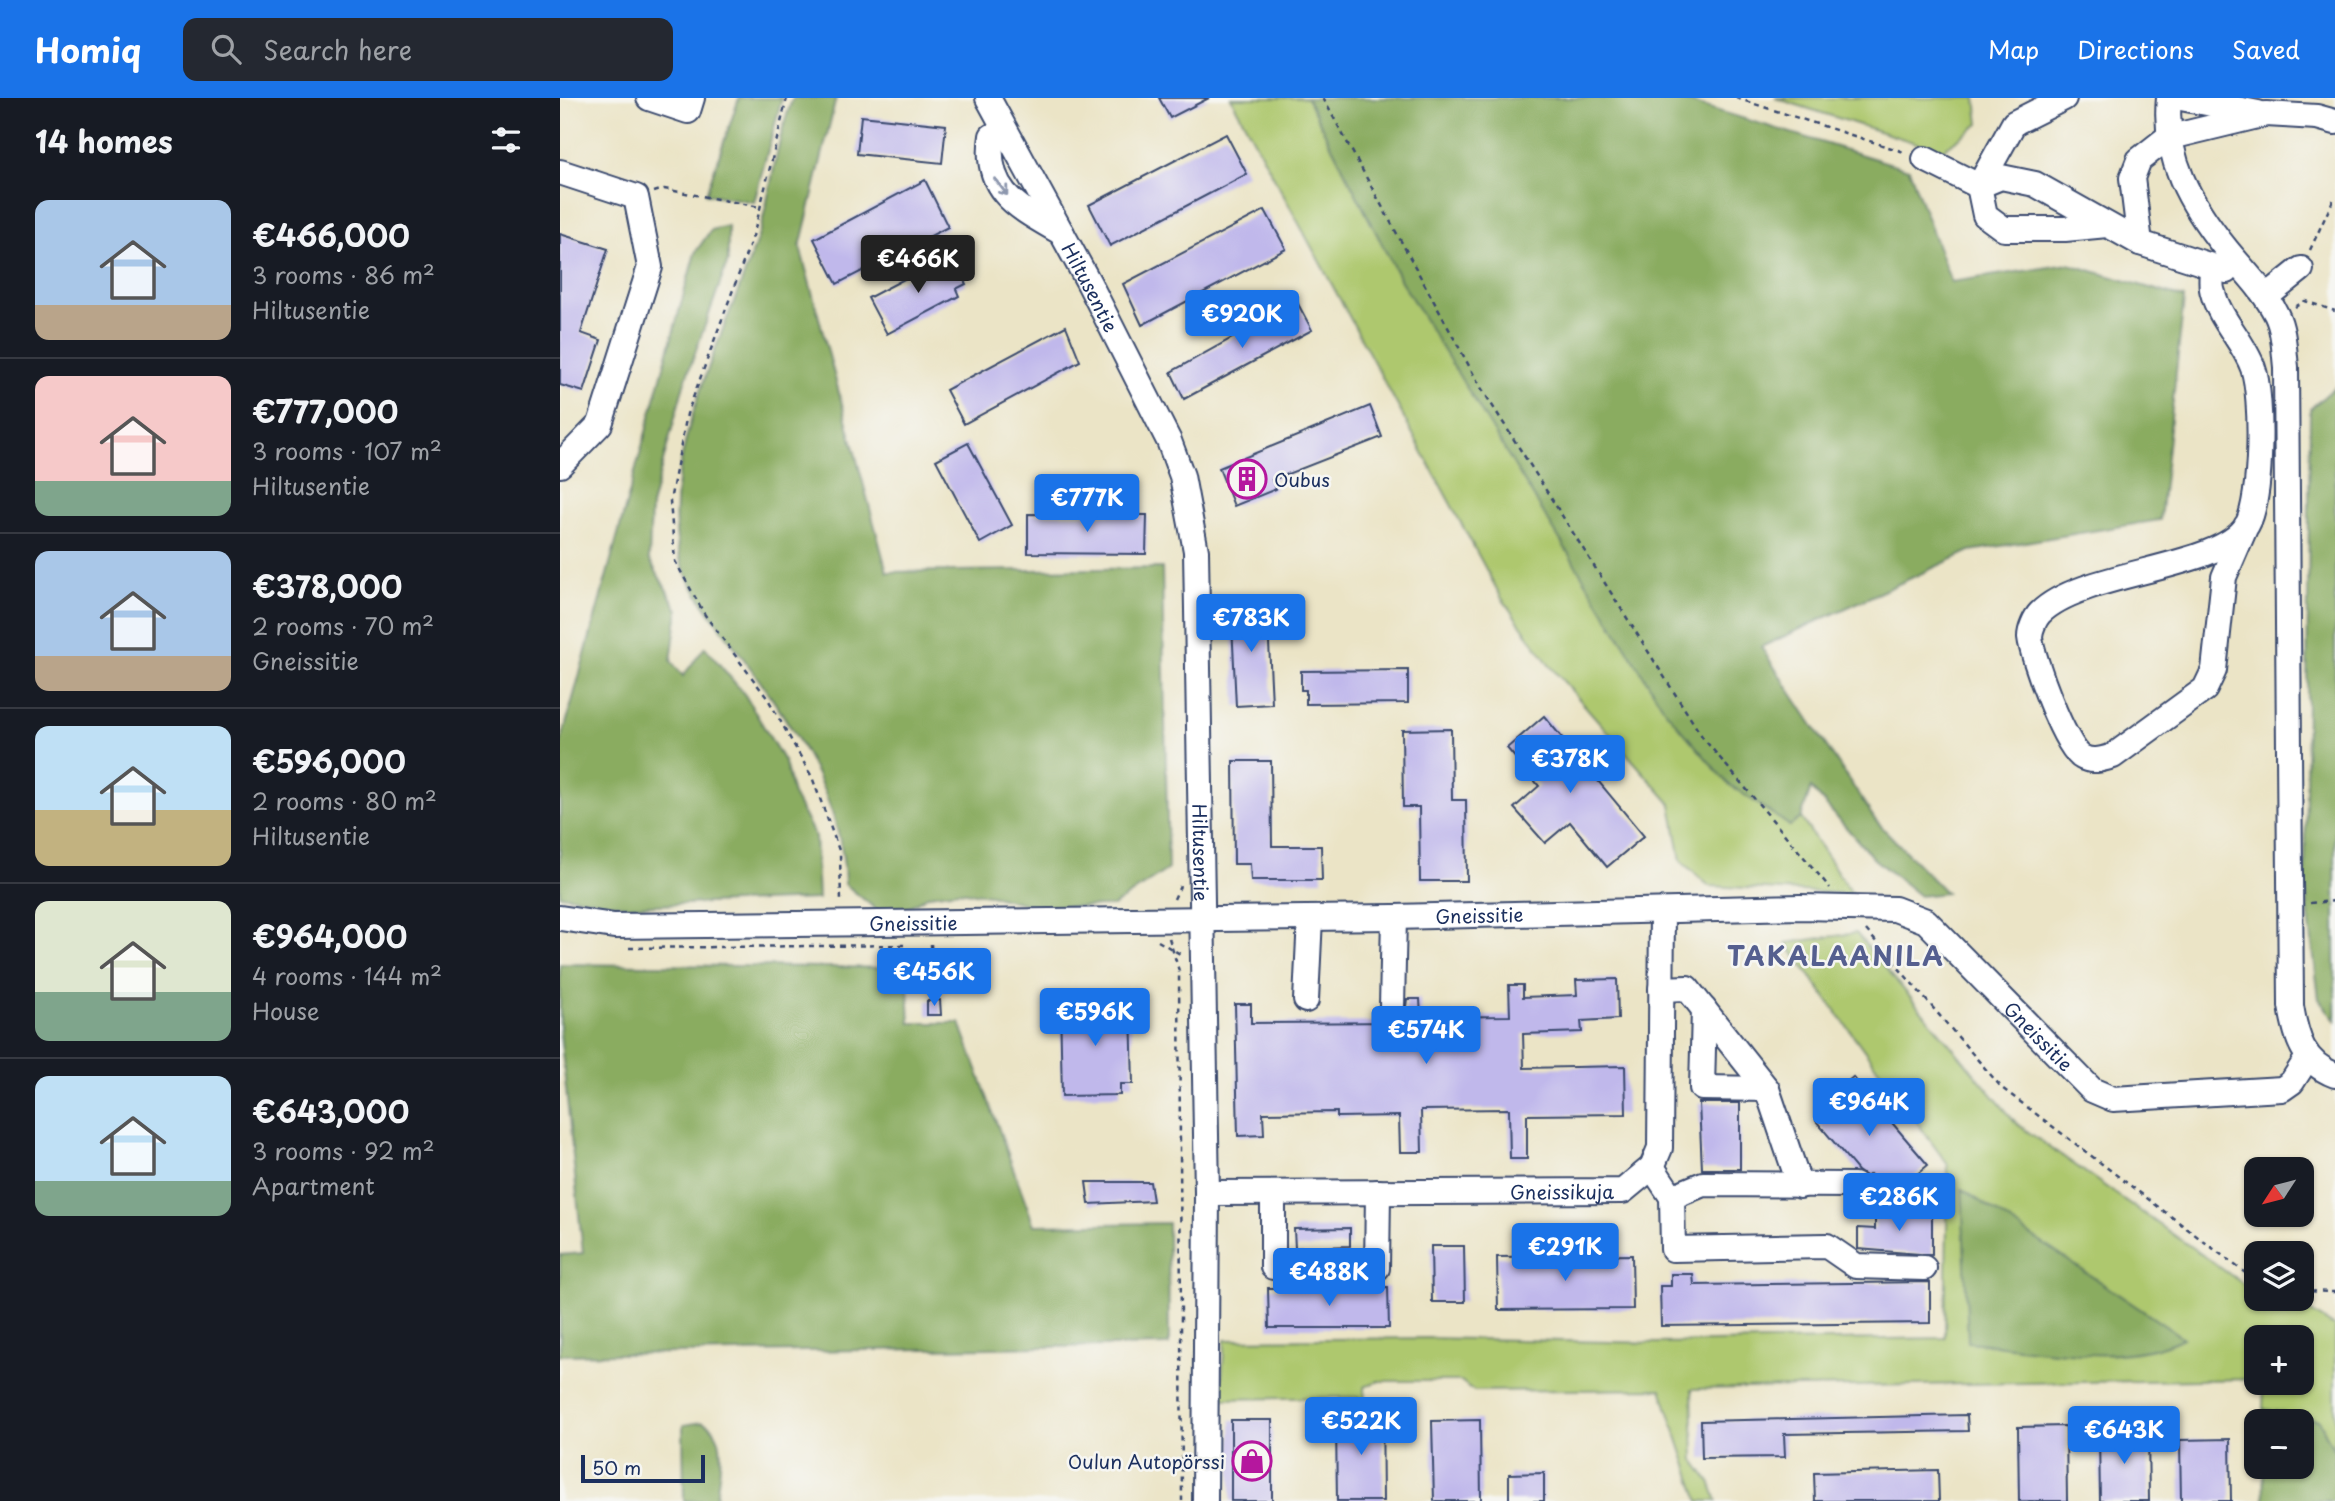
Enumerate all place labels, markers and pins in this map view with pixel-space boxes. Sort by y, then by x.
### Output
pin: €466K [869,236,967,295]
pin: €920K [1193,290,1291,350]
building icon: Oubus [1226,458,1268,500]
place label: Oubus [1274,465,1330,493]
pin: €777K [1038,474,1136,534]
pin: €783K [1202,594,1300,654]
pin: €378K [1521,736,1619,795]
pin: €456K [885,948,983,1008]
pin: €596K [1046,988,1144,1048]
pin: €574K [1377,1006,1475,1066]
pin: €964K [1820,1079,1918,1138]
pin: €286K [1850,1174,1948,1233]
pin: €291K [1516,1224,1614,1283]
pin: €488K [1280,1248,1378,1308]
pin: €522K [1312,1398,1410,1457]
pin: €643K [2075,1406,2173,1466]
shop icon: Oulun Autopörssi [1231,1440,1273,1482]
place label: Oulun Autopörssi [1068,1447,1225,1475]

